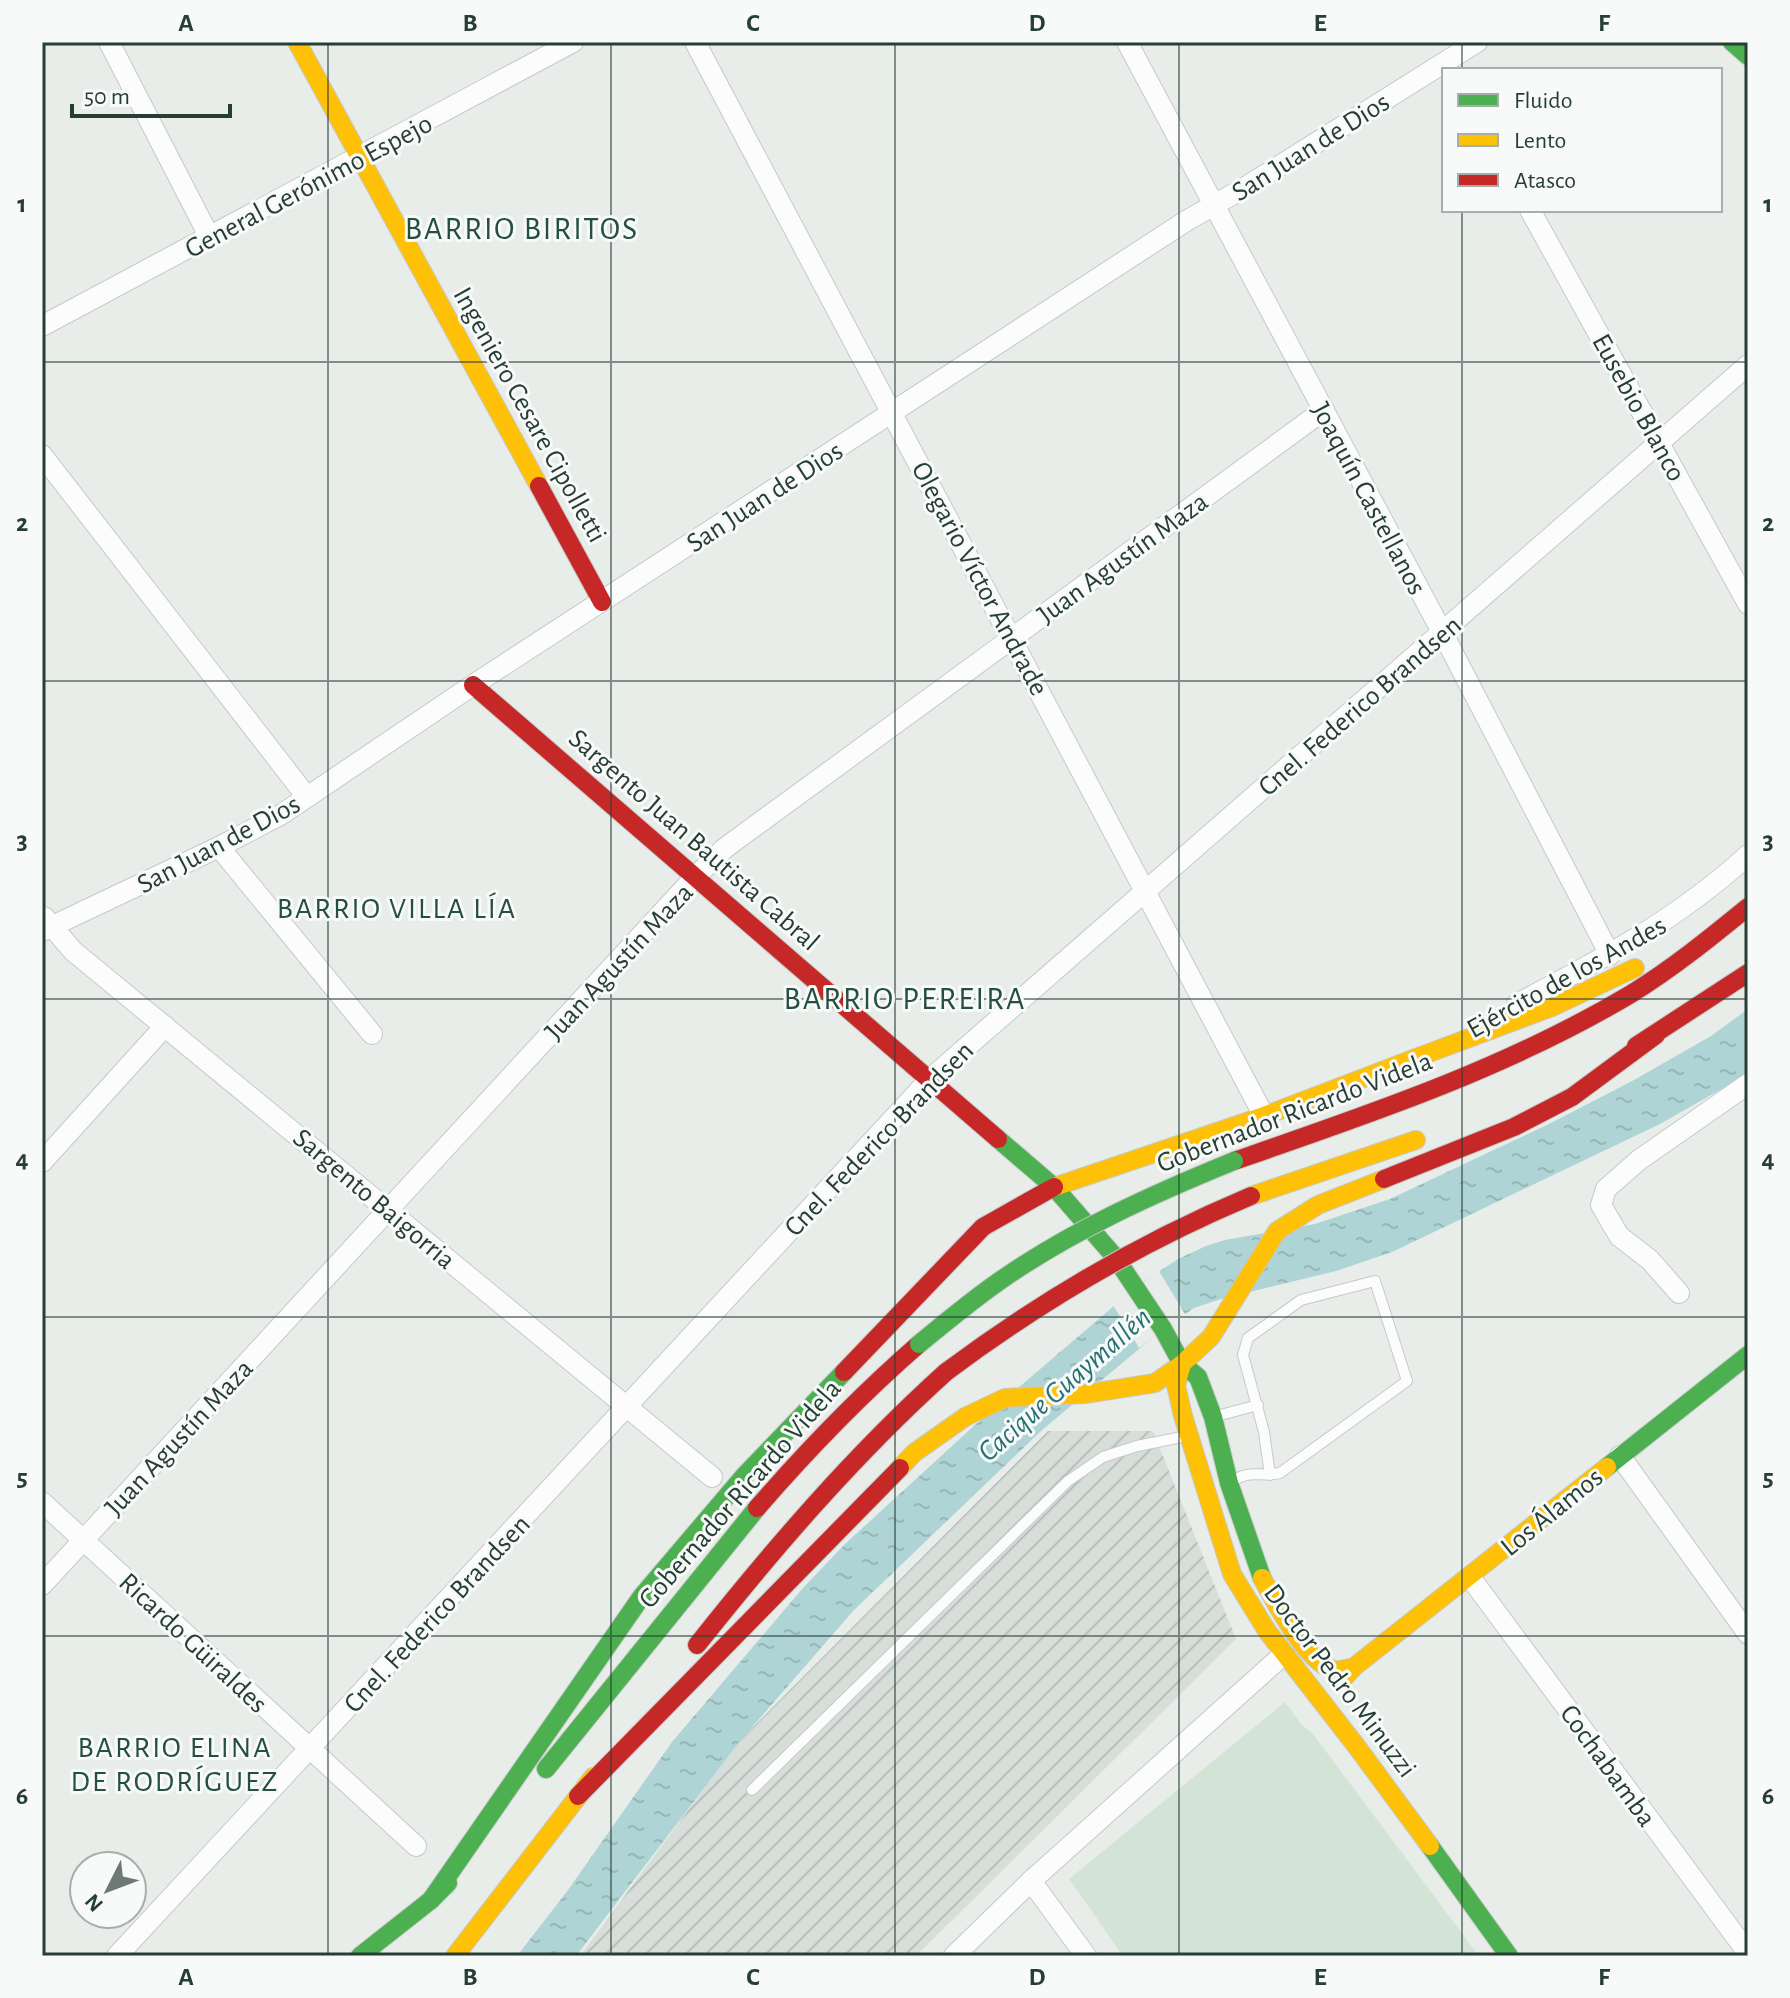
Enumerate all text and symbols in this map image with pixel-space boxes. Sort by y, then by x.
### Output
text: A [178,10,194,36]
text: B [462,10,478,36]
text: C [746,10,760,36]
text: D [1028,10,1046,36]
text: E [1313,10,1327,36]
text: F [1598,10,1611,36]
scale bar [72,68,230,118]
legend [1442,68,1722,212]
text: 50 m [84,85,130,109]
street label: San Juan de Dios [1227,88,1395,207]
text: Fluido [1514,89,1573,113]
street label: General Gerónimo Espejo [181,110,437,264]
text: Lento [1514,129,1566,153]
text: Atasco [1514,169,1576,193]
text: 1 [17,191,27,217]
text: 1 [1763,191,1773,217]
district label: BARRIO BIRITOS [405,213,639,245]
street label: Ingeniero Cesare Cipolletti [447,283,611,547]
street label: Eusebio Blanco [1586,330,1690,486]
street label: Joaquín Castellanos [1306,398,1431,600]
street label: San Juan de Dios [682,437,848,558]
street label: Olegario Víctor Andrade [906,457,1053,700]
street label: Juan Agustín Maza [1033,488,1214,630]
text: 2 [16,510,28,536]
text: 2 [1762,510,1774,536]
street label: Cnel. Federico Brandsen [1254,611,1467,802]
street label: Sargento Juan Bautista Cabral [563,724,824,957]
street label: San Juan de Dios [133,790,305,899]
text: 3 [16,828,28,854]
text: 3 [1762,828,1774,854]
street label: Juan Agustín Maza [540,879,699,1046]
district label: BARRIO VILLA LÍA [277,892,517,924]
street label: Ejército de los Andes [1463,911,1671,1044]
district label: BARRIO PEREIRA [784,983,1026,1015]
street label: Cnel. Federico Brandsen [780,1037,979,1242]
street label: Gobernador Ricardo Videla [1153,1047,1436,1178]
street label: Sargento Baigorria [287,1124,460,1275]
text: 4 [15,1146,29,1172]
text: 4 [1761,1146,1775,1172]
water label: Cacique Guaymallén [973,1302,1157,1468]
street label: Juan Agustín Maza [100,1355,259,1522]
street label: Gobernador Ricardo Videla [634,1375,847,1614]
street label: Los Álamos [1494,1461,1609,1562]
text: 5 [16,1465,28,1491]
text: 5 [1762,1465,1774,1491]
street label: Cnel. Federico Brandsen [339,1510,536,1718]
street label: Ricardo Güiraldes [113,1568,272,1719]
street label: Doctor Pedro Minuzzi [1258,1579,1421,1783]
street label: Cochabamba [1554,1700,1661,1832]
district label: BARRIO ELINA DE RODRÍGUEZ [71,1733,279,1797]
text: 6 [16,1783,28,1809]
text: 6 [1762,1783,1774,1809]
north arrow [68,1850,148,1930]
text: N [81,1890,107,1916]
text: A [178,1964,194,1990]
text: B [462,1964,478,1990]
text: C [746,1964,760,1990]
text: D [1028,1964,1046,1990]
text: E [1313,1964,1327,1990]
text: F [1598,1964,1611,1990]

